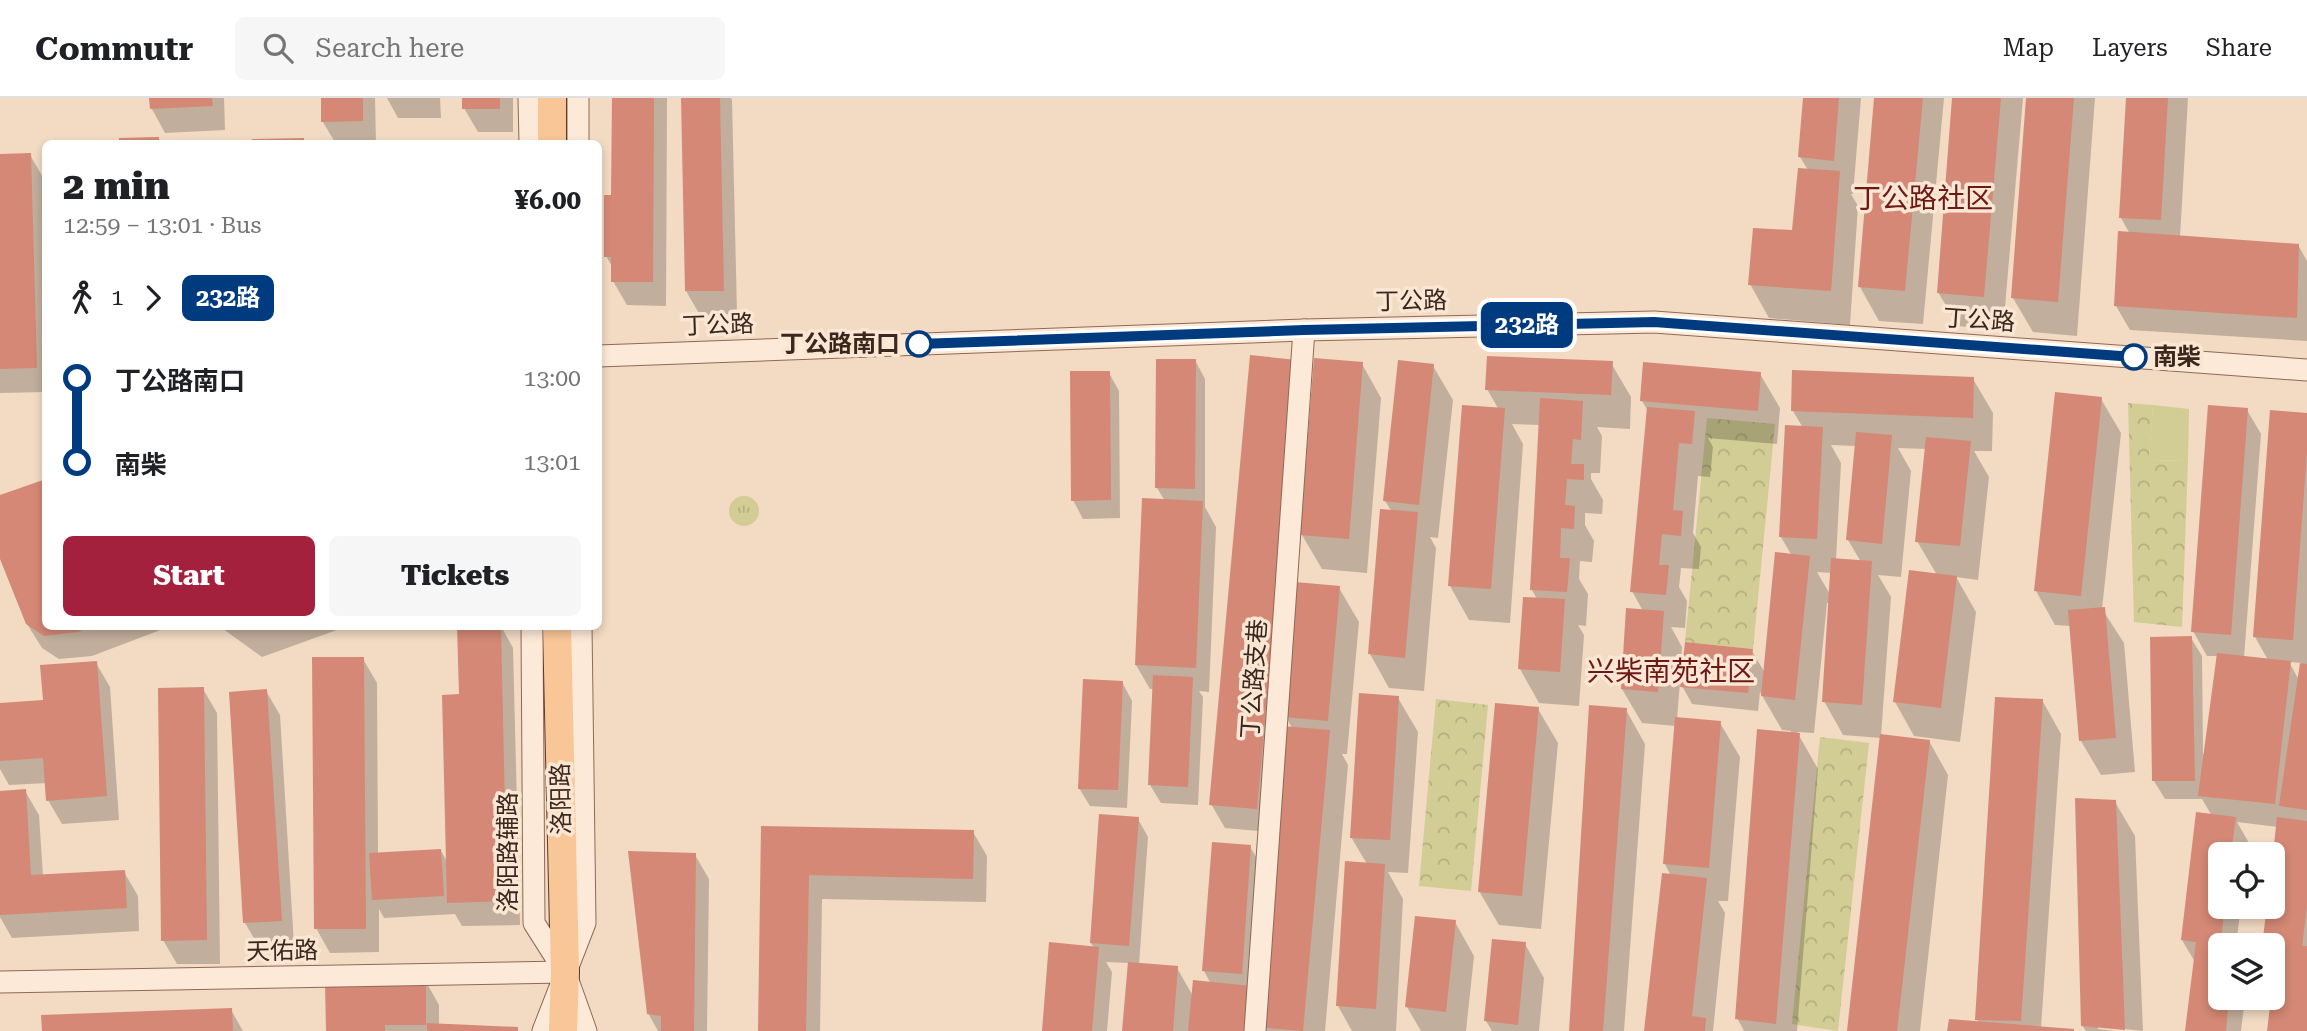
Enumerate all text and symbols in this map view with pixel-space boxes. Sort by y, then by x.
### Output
search box [235,17,725,80]
text: Commutr [35,29,193,68]
icon: search [259,29,297,67]
text: Search here [315,33,464,63]
text: Map [2003,34,2054,62]
text: Layers [2092,34,2168,62]
text: Share [2206,34,2272,62]
text: 2 min [63,164,170,208]
district label: 丁公路社区 [1853,182,1993,215]
text: ¥6.00 [515,185,581,215]
text: 12:59 – 13:01 · Bus [63,212,261,239]
icon: walk [63,279,101,317]
icon: forward [134,279,172,317]
text: 1 [111,284,124,311]
text: 232路 [196,284,260,312]
street label: 丁公路 [1375,286,1447,316]
line badge: 232路 [1478,302,1576,348]
street label: 丁公路 [1942,304,2016,336]
street label: 丁公路 [682,310,754,340]
text: 232路 [1495,311,1559,339]
place label: 丁公路南口 [780,330,900,358]
marker: 丁公路南口 [906,331,932,357]
place label: 南柴 [2153,343,2201,371]
marker: 南柴 [2121,344,2147,370]
text: 13:00 [524,365,581,392]
text: 丁公路南口 [115,366,245,396]
text: 13:01 [524,449,581,476]
text: 南柴 [115,450,167,480]
button: Start [63,536,315,616]
button: Tickets [329,536,581,616]
street label: 丁公路支巷 [1236,618,1272,740]
district label: 兴柴南苑社区 [1587,655,1755,688]
street label: 洛阳路 [546,763,576,835]
street label: 洛阳路辅路 [494,792,522,912]
map controls [2208,842,2285,1010]
button: locate [2208,842,2285,919]
button: layers [2208,933,2285,1010]
street label: 天佑路 [246,936,318,966]

